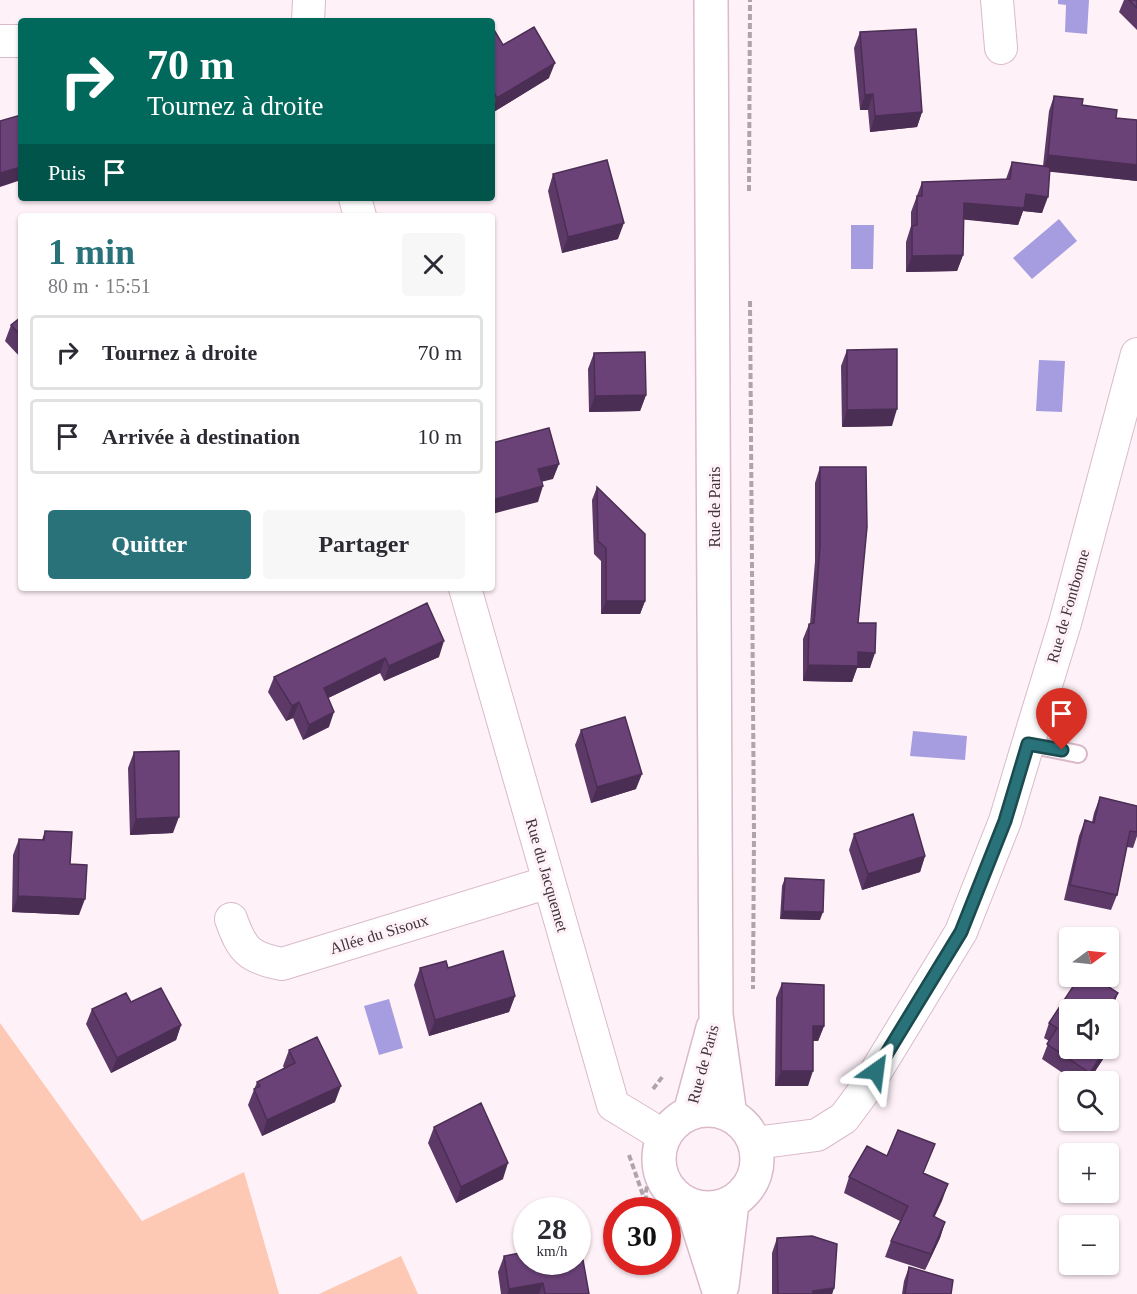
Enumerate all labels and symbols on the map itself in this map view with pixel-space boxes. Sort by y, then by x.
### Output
street label: Rue de Paris [706,467,723,547]
street label: Rue de Fontbonne [1044,547,1092,665]
pin [1036,688,1087,750]
street label: Rue du Jacquemet [522,816,571,935]
street label: Allée du Sisoux [328,911,430,957]
north arrow [1059,927,1119,987]
street label: Rue de Paris [684,1023,722,1105]
position arrow [844,1039,908,1103]
speed limit sign: 30 [603,1197,681,1275]

